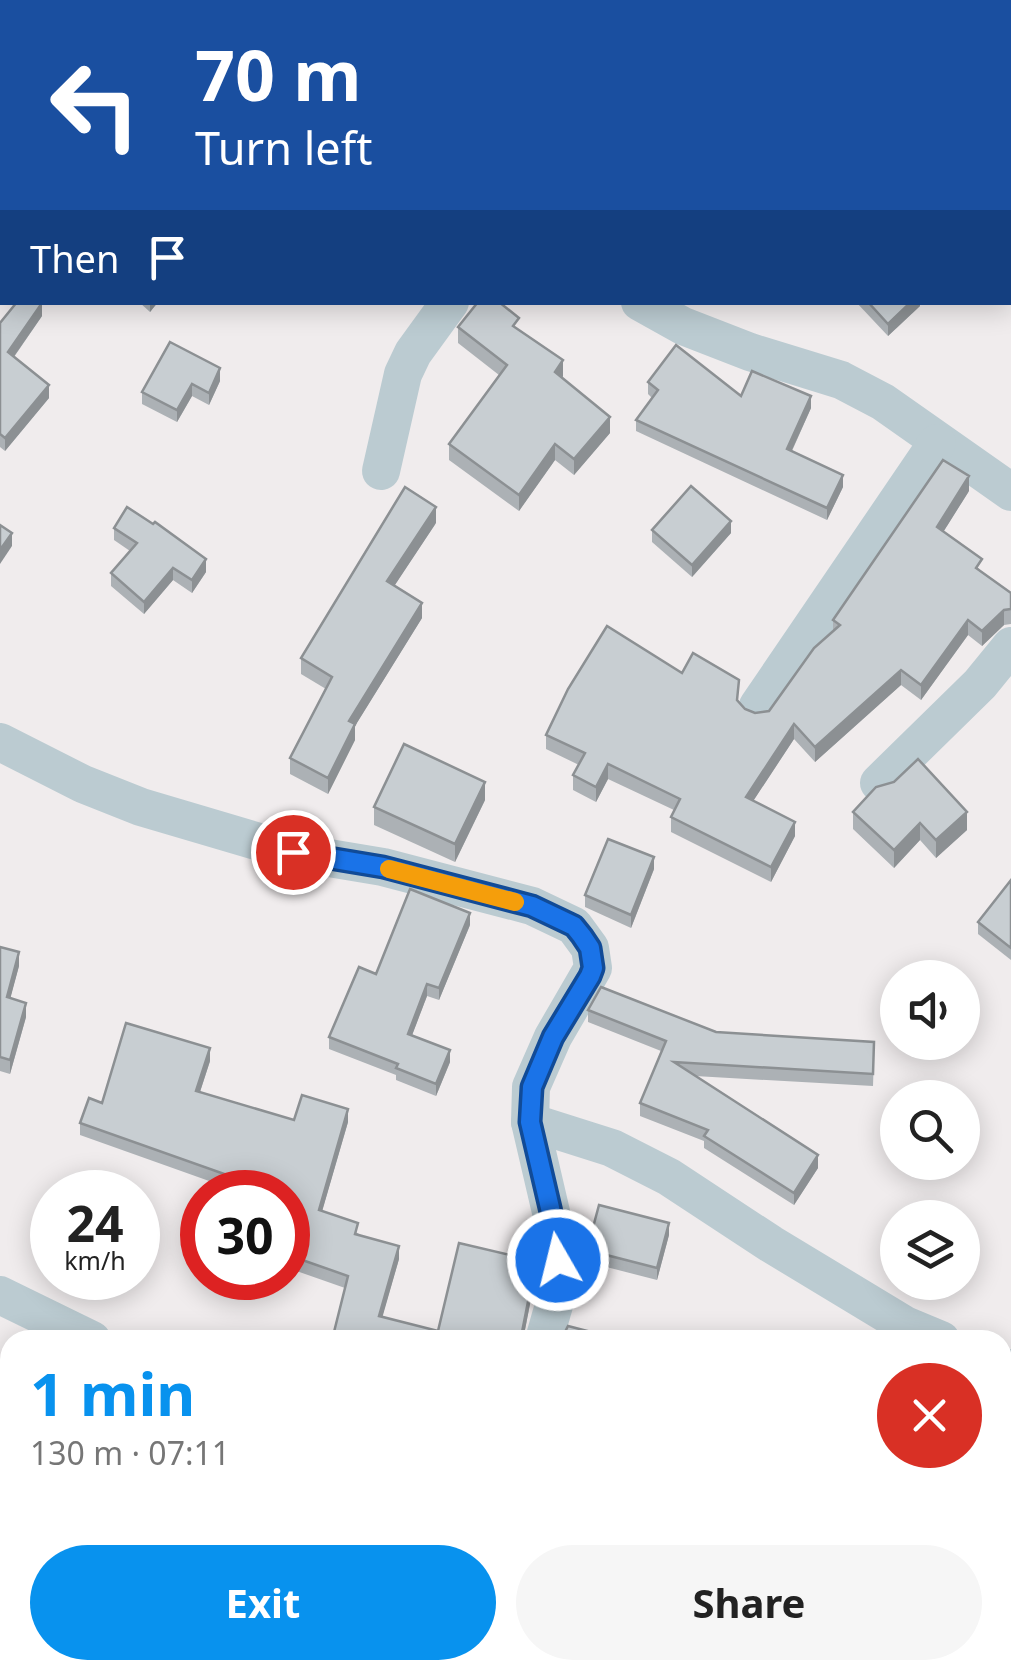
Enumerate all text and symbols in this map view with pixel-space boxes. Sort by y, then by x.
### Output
text: 70 m [195,26,362,122]
icon: left [30,40,160,170]
text: Turn left [195,117,372,178]
icon: arrive [140,230,195,285]
text: Then [30,232,120,284]
pin [251,810,336,895]
icon: arrive [266,825,321,880]
map controls [880,960,980,1300]
button: sound [880,960,980,1060]
button: search [880,1080,980,1180]
speed limit sign: 30 [180,1170,310,1300]
text: 24 [66,1189,124,1257]
button: layers [880,1200,980,1300]
position arrow [506,1208,610,1312]
text: km/h [64,1243,126,1277]
text: 1 min [30,1352,195,1434]
button: close [877,1363,982,1468]
text: 130 m · 07:11 [30,1431,230,1474]
button: Exit [30,1545,496,1660]
button: Share [516,1545,982,1660]

